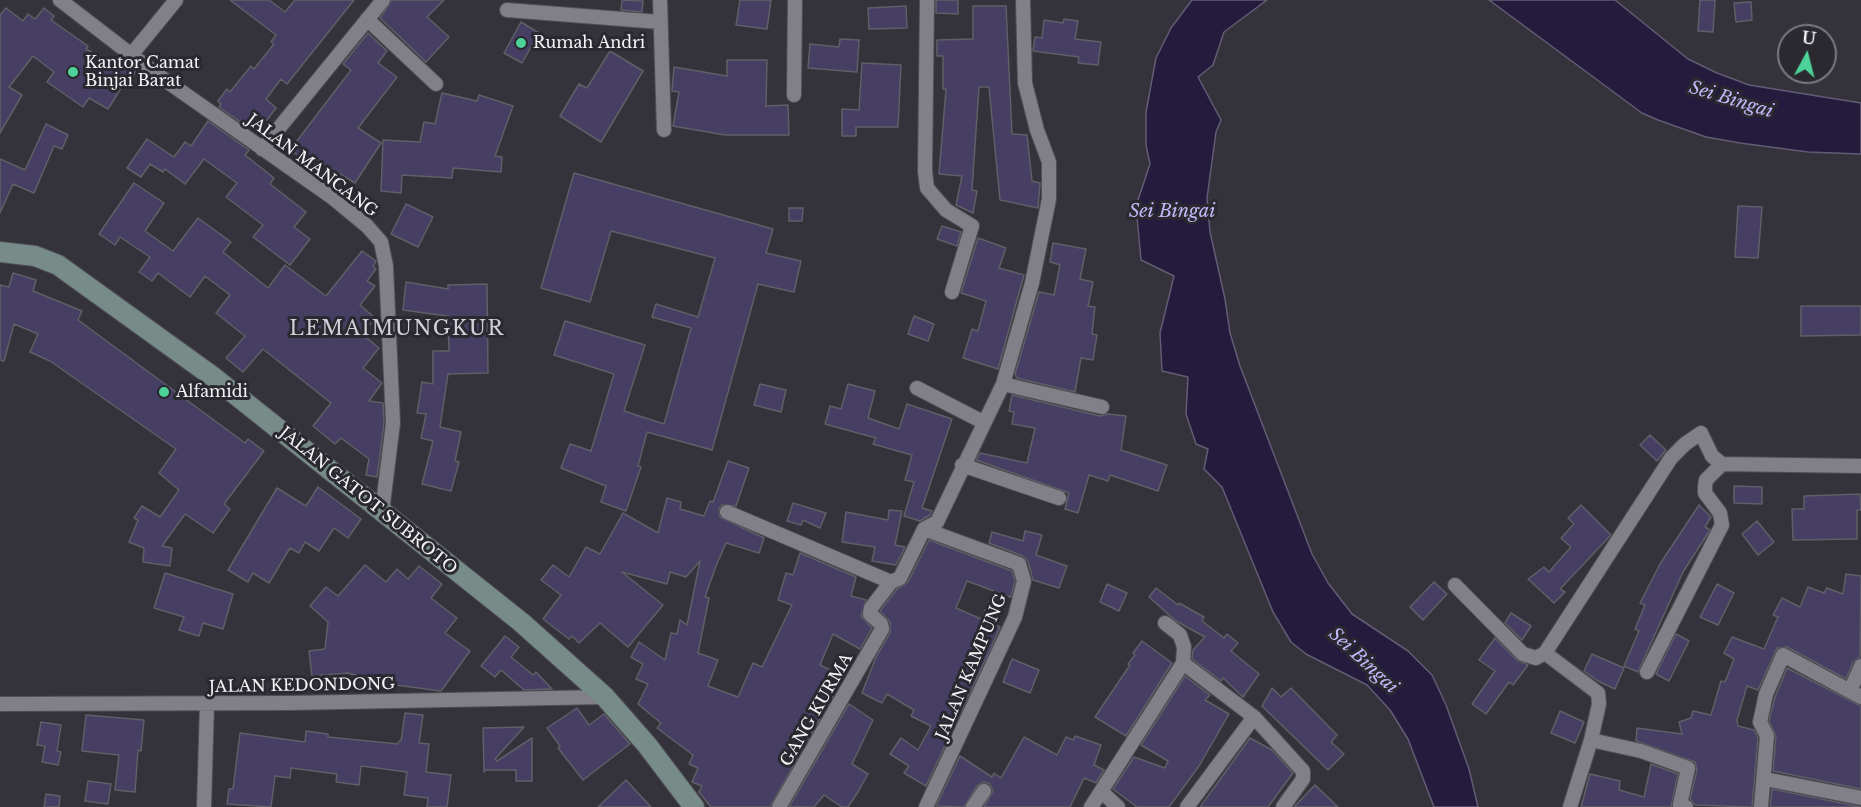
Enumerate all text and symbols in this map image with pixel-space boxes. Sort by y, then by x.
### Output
north arrow [1777,24,1837,84]
text: U [1801,27,1817,49]
place label: Rumah Andri [533,33,645,53]
marker: Rumah Andri [514,36,528,50]
place label: Kantor Camat Binjai Barat [85,53,200,91]
marker: Kantor Camat Binjai Barat [66,65,80,79]
water label: Sei Bingai [1686,77,1776,123]
street label: JALAN MANCANG [243,111,381,221]
water label: Sei Bingai [1129,201,1215,223]
district label: LEMAIMUNGKUR [289,317,505,341]
place label: Alfamidi [176,382,248,402]
marker: Alfamidi [157,385,171,399]
street label: JALAN GATOT SUBROTO [275,423,461,579]
street label: JALAN KAMPUNG [933,591,1011,743]
water label: Sei Bingai [1324,624,1402,698]
street label: GANG KURMA [777,650,857,770]
street label: JALAN KEDONDONG [209,675,395,697]

